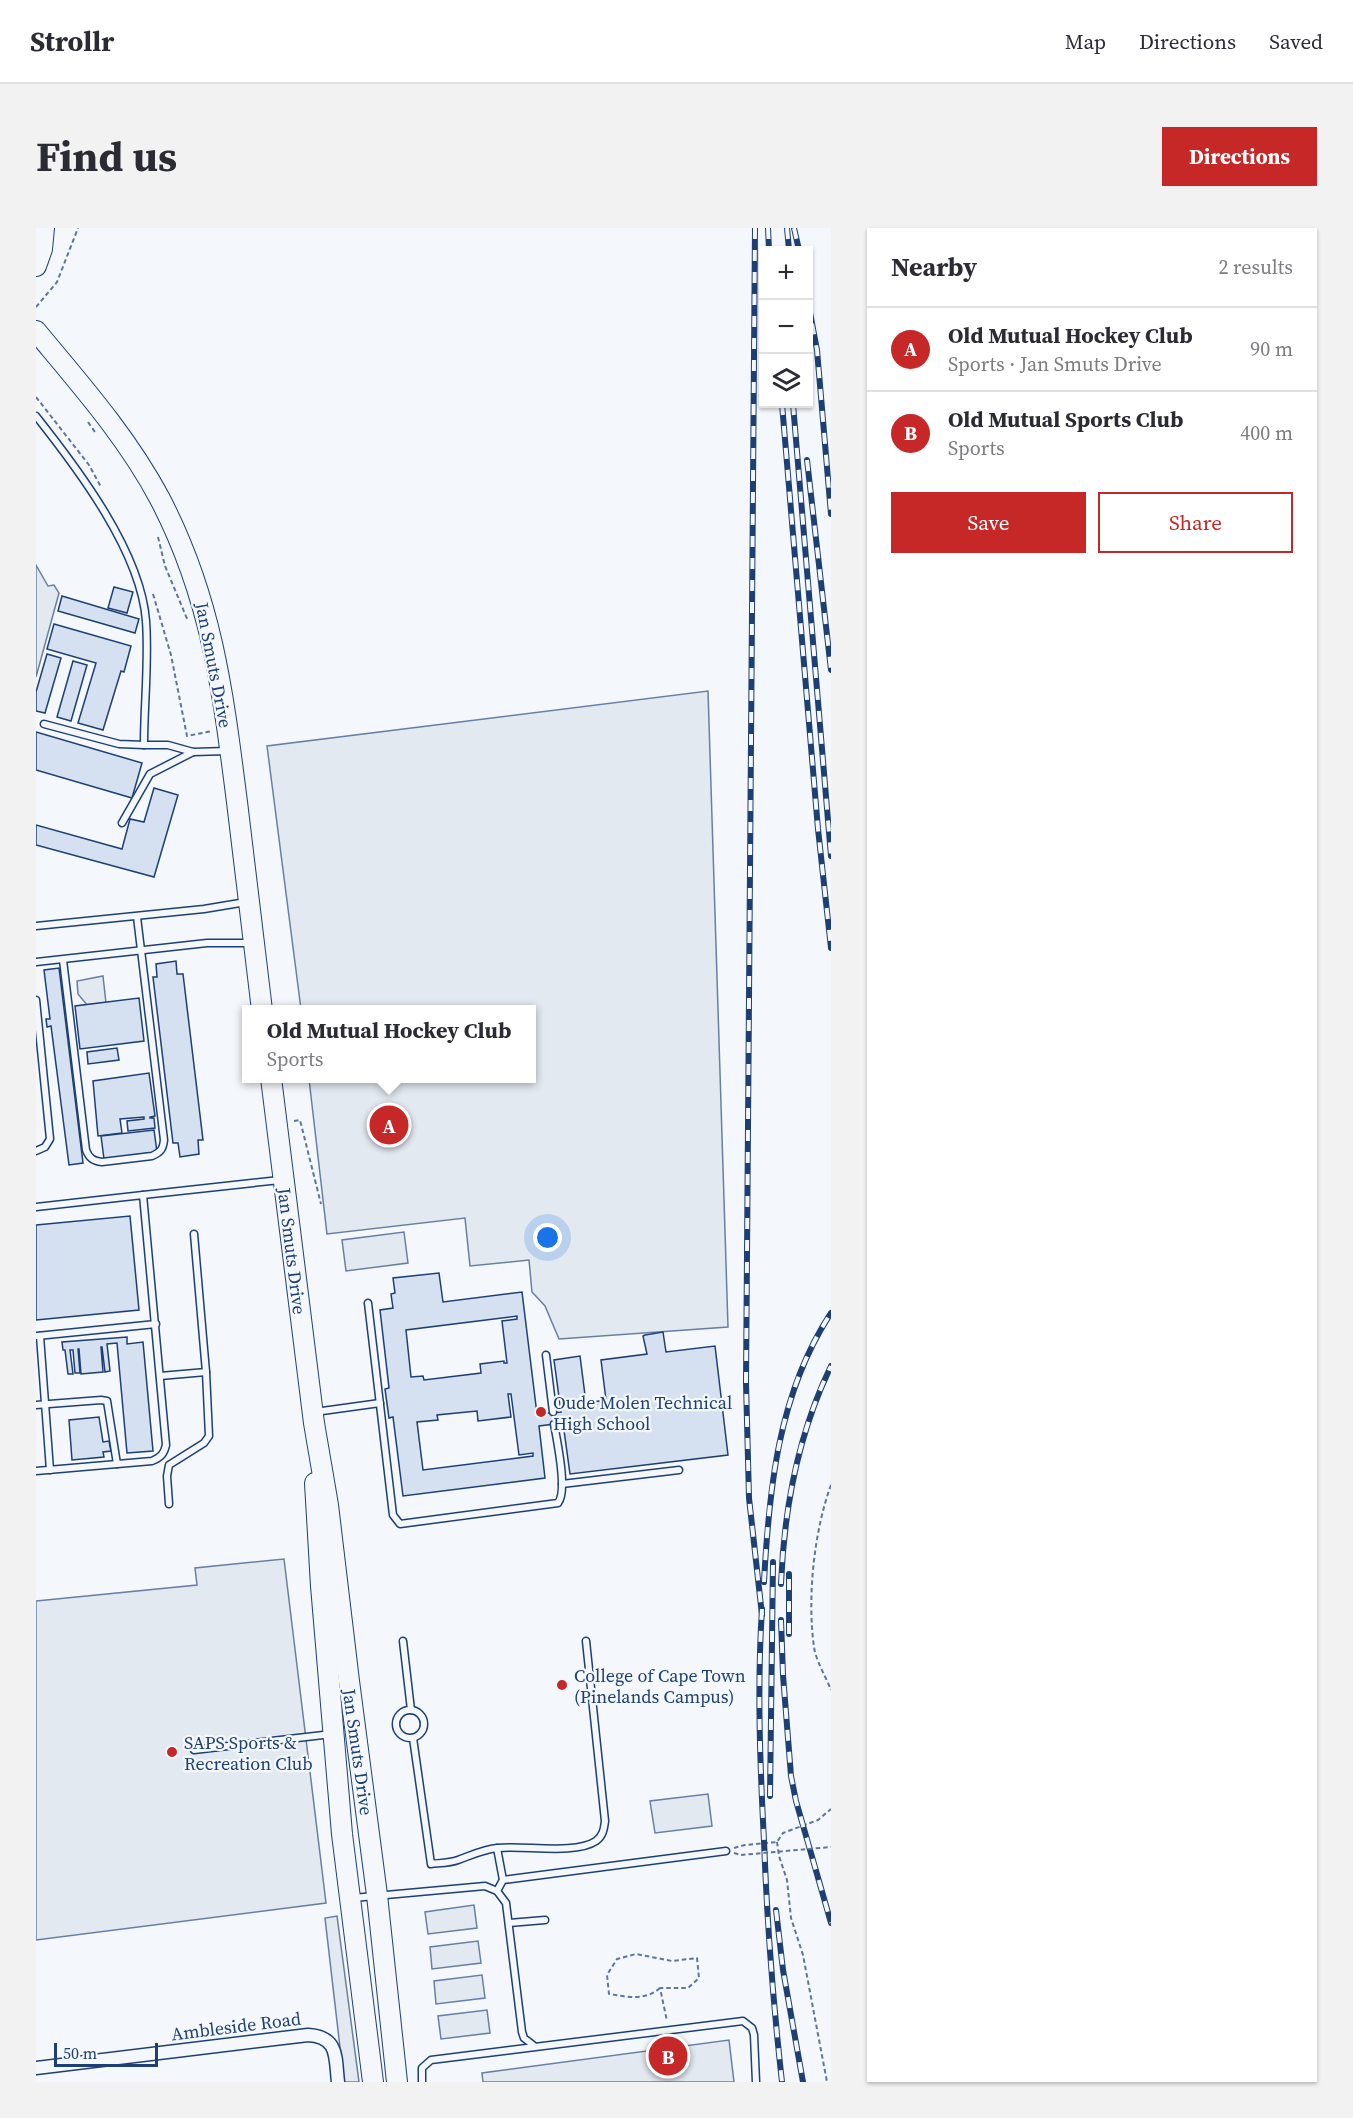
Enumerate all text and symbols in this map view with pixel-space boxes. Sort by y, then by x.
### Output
text: Strollr [30,22,114,60]
text: Map [1065,27,1106,56]
text: Directions [1139,27,1236,56]
text: Saved [1269,27,1323,56]
text: Find us [36,127,177,185]
button: Directions [1162,127,1317,186]
map controls [759,246,813,408]
button: + [759,246,813,300]
text: Nearby [891,249,977,285]
text: 2 results [1218,253,1293,281]
button: − [759,300,813,354]
text: Old Mutual Hockey Club [948,320,1193,350]
text: A [904,335,917,363]
text: 90 m [1250,335,1293,363]
text: Sports · Jan Smuts Drive [948,350,1162,378]
button: layers [759,354,813,408]
text: Old Mutual Sports Club [948,404,1183,434]
text: B [904,419,917,447]
text: 400 m [1240,419,1293,447]
text: Sports [948,434,1005,462]
button: Save [891,492,1086,553]
button: Share [1098,492,1293,553]
street label: Jan Smuts Drive [189,599,238,730]
popup [242,1005,536,1083]
text: Old Mutual Hockey Club [267,1015,511,1045]
text: Sports [267,1045,323,1073]
pin: A [370,1102,408,1148]
street label: Jan Smuts Drive [272,1185,312,1316]
your location [533,1223,562,1252]
place label: Oude Molen Technical High School [553,1390,732,1436]
marker: Oude Molen Technical High School [534,1405,548,1419]
place label: College of Cape Town (Pinelands Campus) [574,1663,746,1709]
marker: College of Cape Town (Pinelands Campus) [555,1678,569,1692]
street label: Jan Smuts Drive [337,1686,379,1817]
place label: SAPS Sports & Recreation Club [184,1730,313,1776]
marker: SAPS Sports & Recreation Club [165,1745,179,1759]
street label: Ambleside Road [170,2006,302,2046]
pin: B [648,2034,688,2078]
scale bar [54,2040,158,2068]
text: 50 m [63,2042,97,2064]

